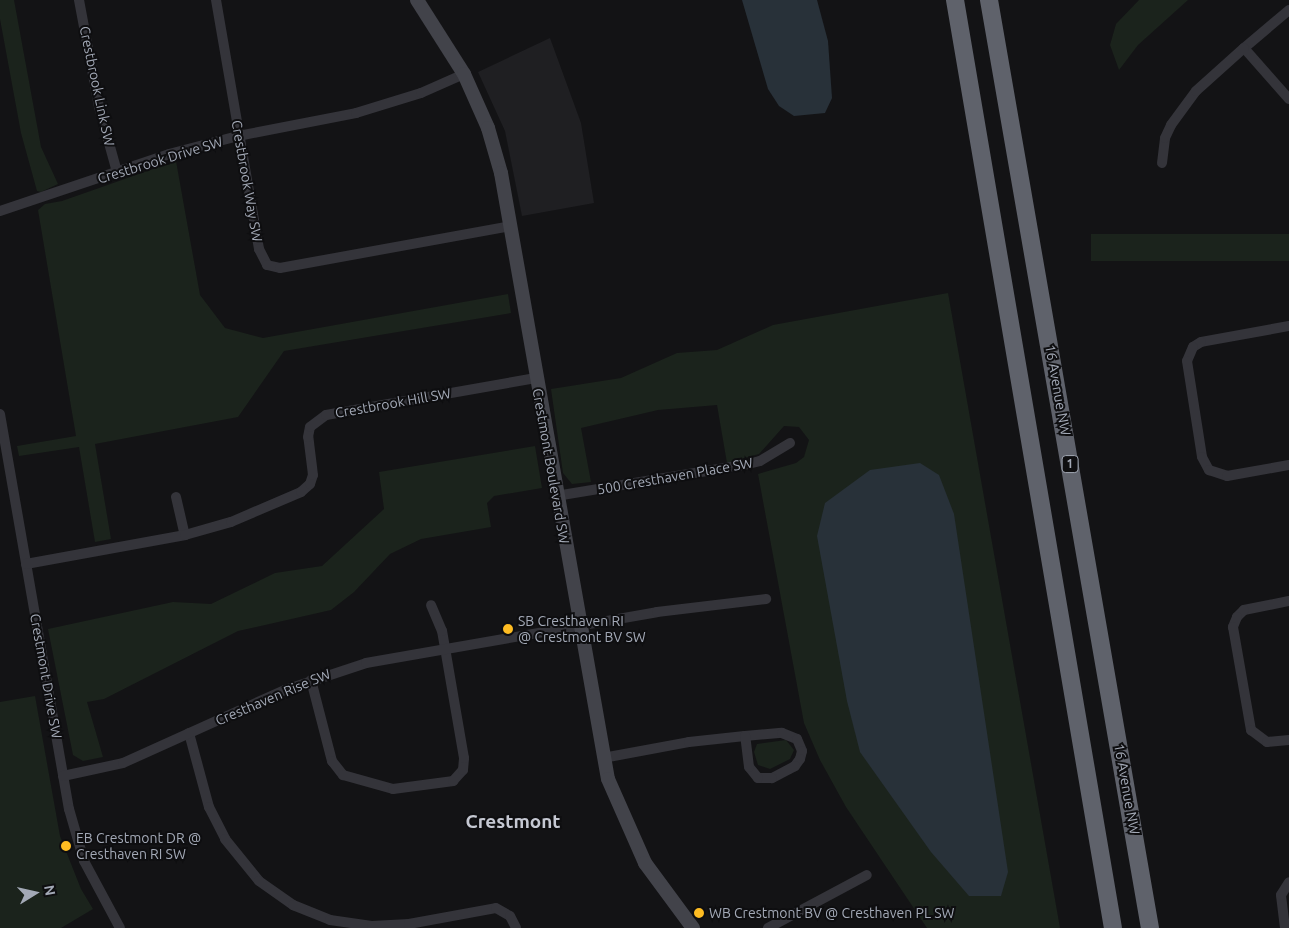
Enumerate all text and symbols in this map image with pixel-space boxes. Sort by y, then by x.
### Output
street label: Crestbrook Link SW [76,24,118,148]
street label: Crestbrook Way SW [228,119,266,243]
street label: Crestbrook Drive SW [95,133,225,187]
street label: 16 Avenue NW [1042,343,1074,437]
street label: Crestbrook Hill SW [334,385,452,421]
street label: Crestmont Boulevard SW [529,387,573,545]
street label: 500 Cresthaven Place SW [596,454,754,498]
road number: 1 [1061,454,1079,474]
street label: Crestmont Drive SW [27,612,65,740]
place label: SB Cresthaven RI @ Crestmont BV SW [518,613,646,646]
marker: SB Cresthaven RI @ Crestmont BV SW [502,623,514,635]
street label: Cresthaven Rise SW [213,665,333,729]
street label: 16 Avenue NW [1111,742,1143,836]
district label: Crestmont [465,811,561,833]
place label: EB Crestmont DR @ Cresthaven RI SW [76,830,201,862]
marker: EB Crestmont DR @ Cresthaven RI SW [60,840,72,852]
north arrow [10,868,60,918]
text: N [41,884,59,897]
place label: WB Crestmont BV @ Cresthaven PL SW [709,905,954,921]
marker: WB Crestmont BV @ Cresthaven PL SW [693,907,705,919]

